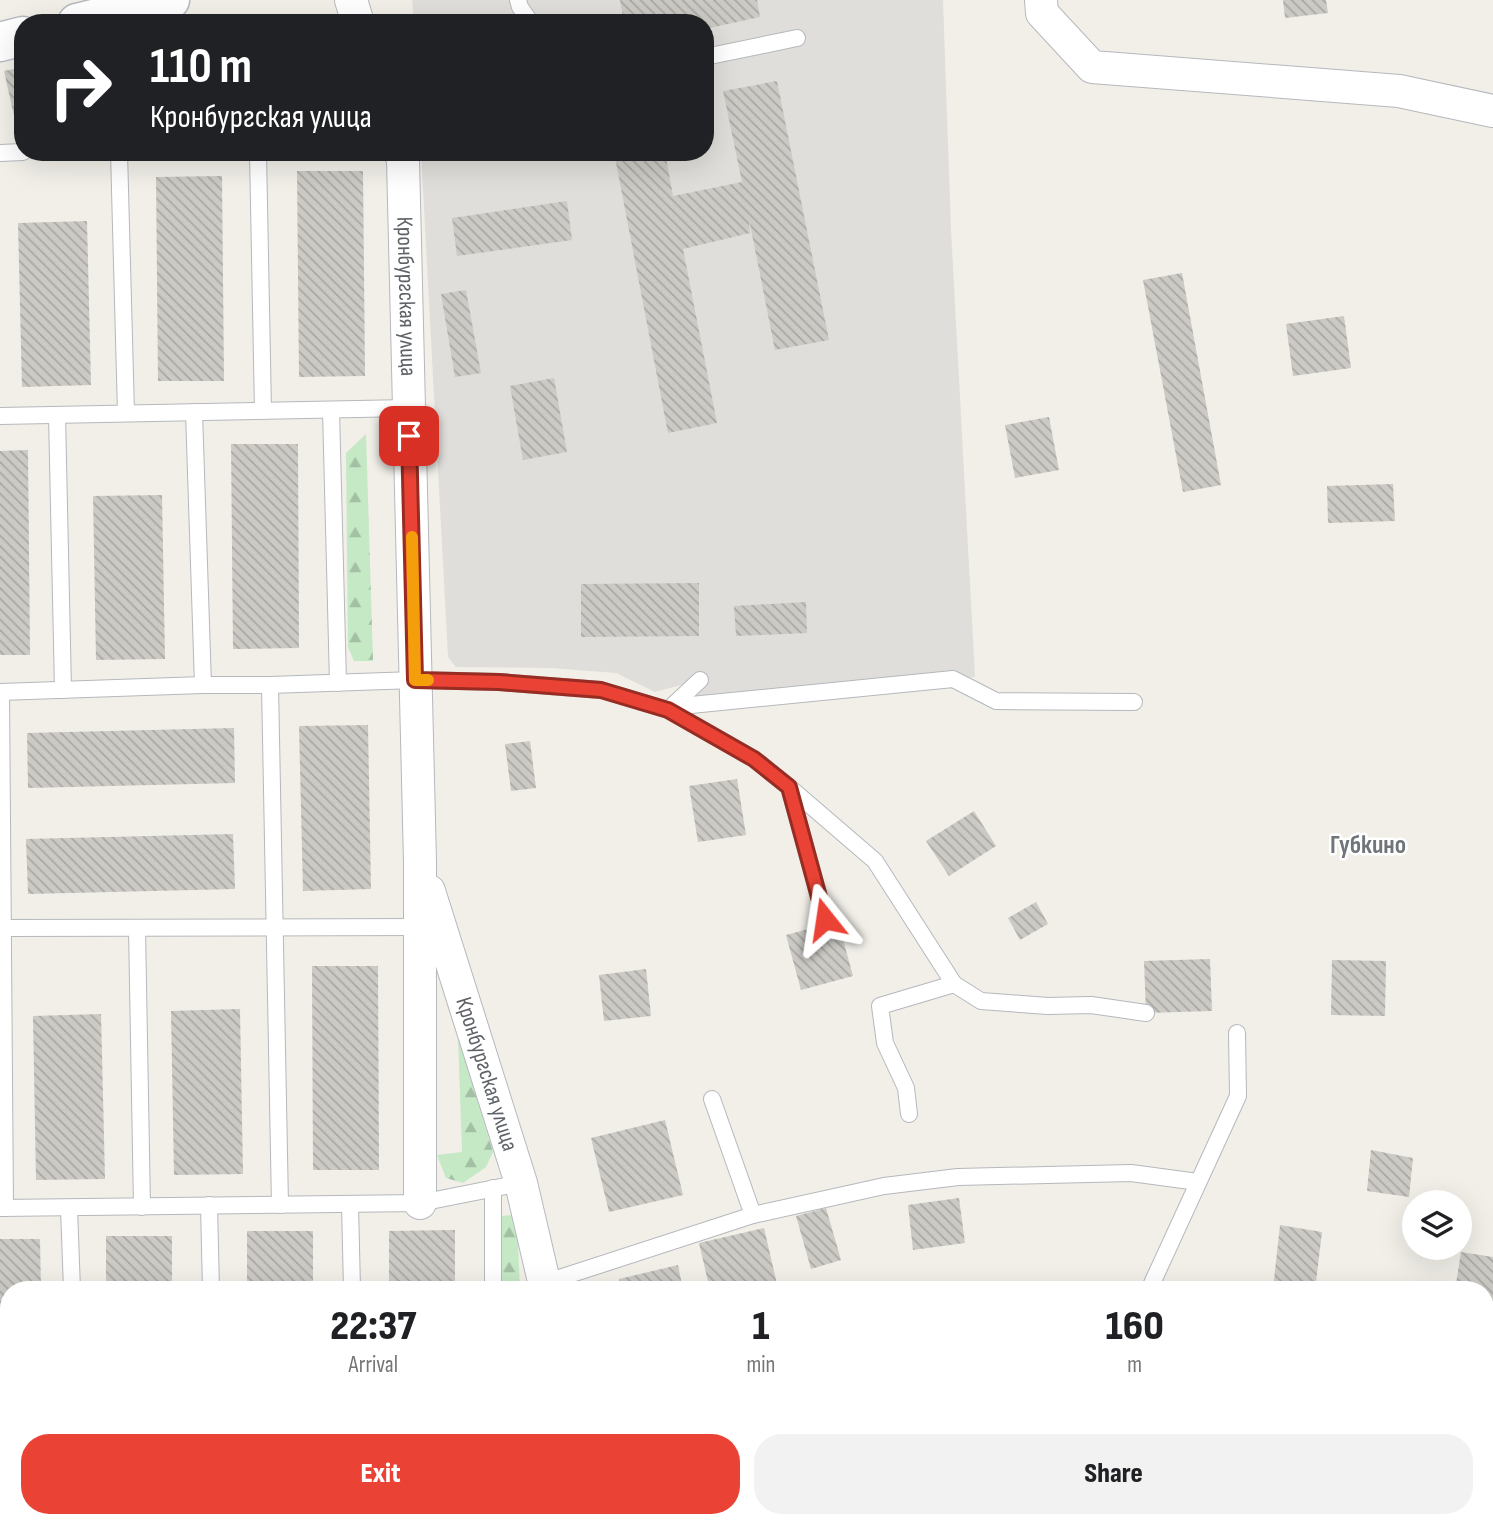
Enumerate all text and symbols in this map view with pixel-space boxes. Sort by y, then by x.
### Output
text: 110 m [150,38,252,97]
icon: right [35,42,126,133]
text: Кронбургская улица [150,98,372,137]
street label: Кронбургская улица [390,216,422,377]
pin [379,406,439,466]
icon: arrive [390,417,428,455]
district label: Губкино [1330,830,1406,861]
position arrow [788,882,862,956]
street label: Кронбургская улица [449,994,524,1154]
map controls [1402,1190,1472,1260]
button: layers [1402,1190,1472,1260]
text: 22:37 [330,1301,416,1352]
text: 1 [752,1301,770,1352]
text: 160 [1106,1301,1164,1352]
text: Arrival [349,1351,398,1379]
text: min [747,1351,775,1379]
text: m [1127,1351,1142,1379]
button: Exit [21,1434,740,1514]
button: Share [754,1434,1473,1514]

